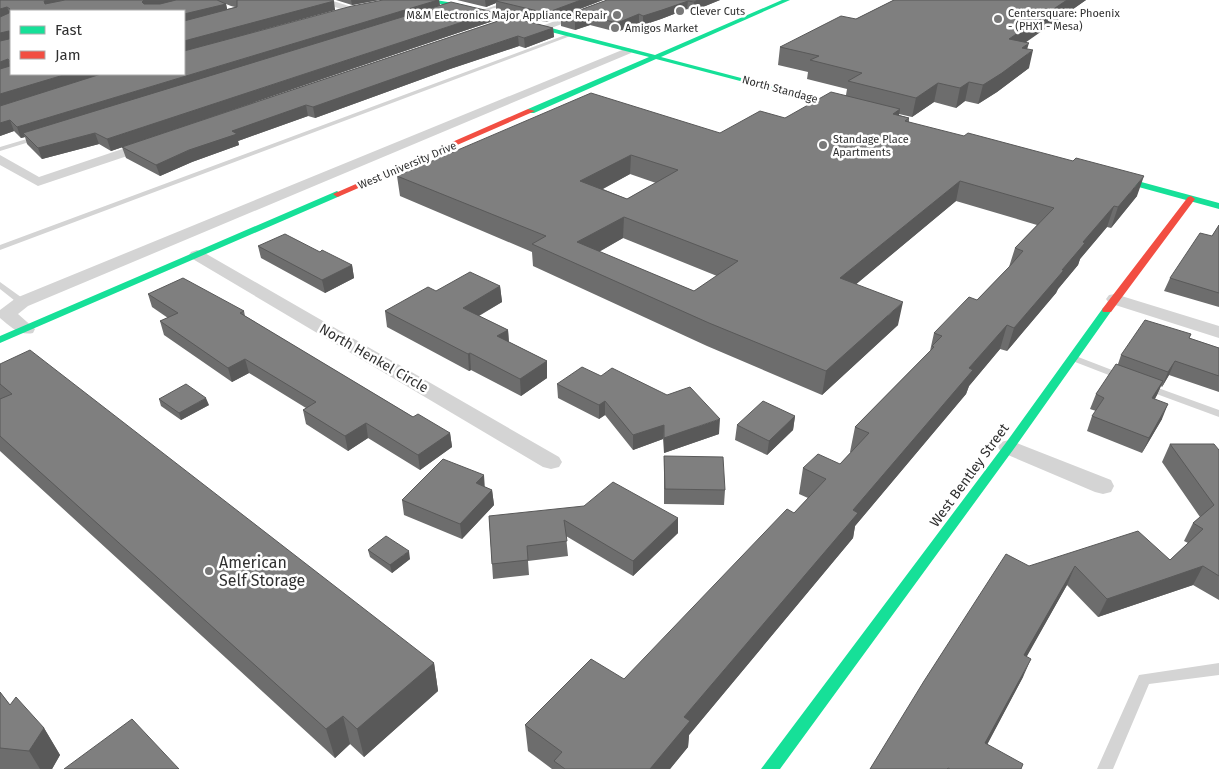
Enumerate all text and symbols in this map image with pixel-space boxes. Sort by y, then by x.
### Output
marker: Clever Cuts [674,5,686,17]
place label: Clever Cuts [690,5,745,18]
place label: Centersquare: Phoenix - (PHX1 - Mesa) [1008,7,1120,33]
place label: M&M Electronics Major Appliance Repair [406,9,608,22]
marker: M&M Electronics Major Appliance Repair [611,9,623,21]
legend [10,10,185,75]
marker: Centersquare: Phoenix - (PHX1 - Mesa) [992,13,1004,25]
text: Fast [55,21,82,39]
marker: Amigos Market [609,22,621,34]
place label: Amigos Market [625,22,698,35]
text: Jam [55,46,81,64]
street label: North Standage [741,73,819,106]
place label: Standage Place Apartments [833,133,909,159]
street label: West University Drive [356,139,458,192]
marker: Standage Place Apartments [817,139,829,151]
street label: North Henkel Circle [316,320,431,397]
street label: West Bentley Street [926,419,1013,530]
place label: American Self Storage [219,553,305,590]
marker: American Self Storage [203,565,215,577]

